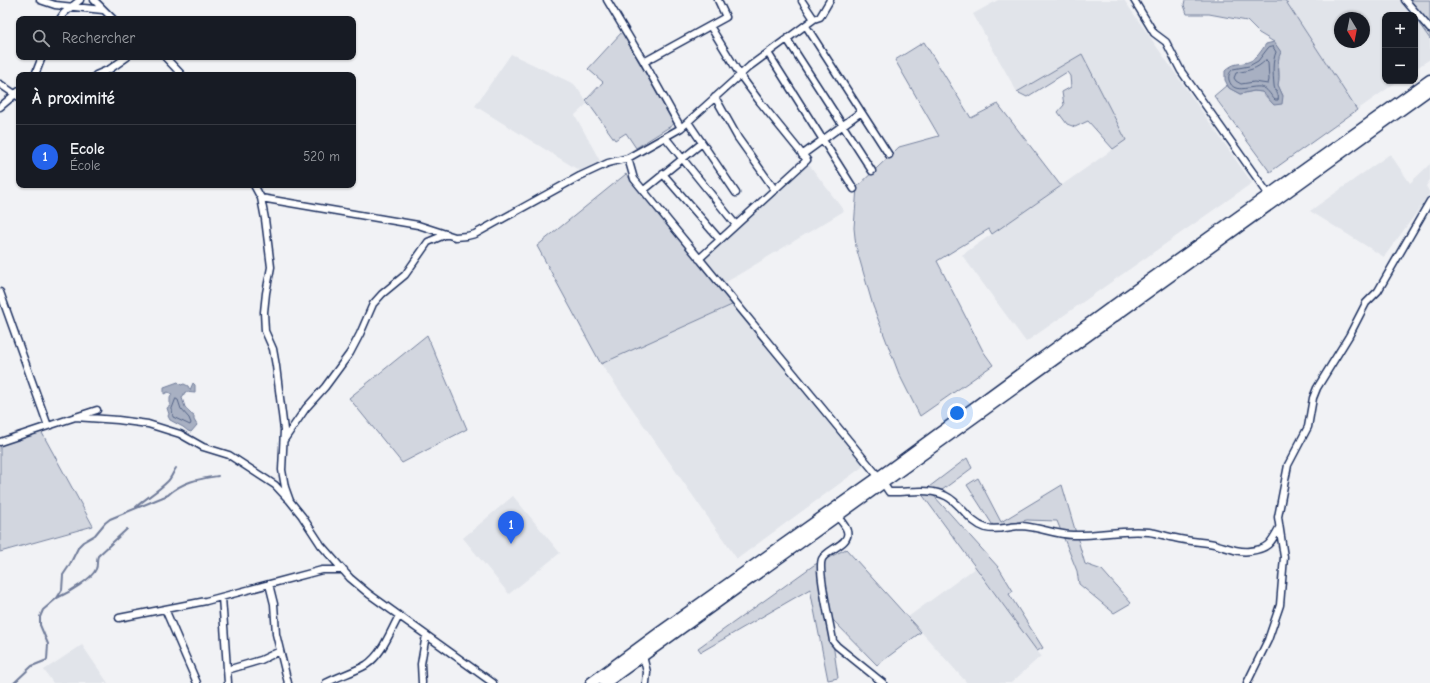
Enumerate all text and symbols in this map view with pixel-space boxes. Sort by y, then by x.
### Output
north arrow [1334,12,1370,48]
map controls [1382,12,1418,84]
button: + [1382,12,1418,48]
search box [16,16,356,60]
icon: search [30,27,52,49]
text: Rechercher [62,29,135,47]
button: − [1382,48,1418,84]
text: À proximité [32,89,115,108]
text: Ecole [70,140,105,158]
text: 1 [42,149,48,164]
text: 520 m [303,149,340,164]
text: École [70,158,100,173]
your location [947,403,967,423]
pin: 1 [498,511,524,544]

